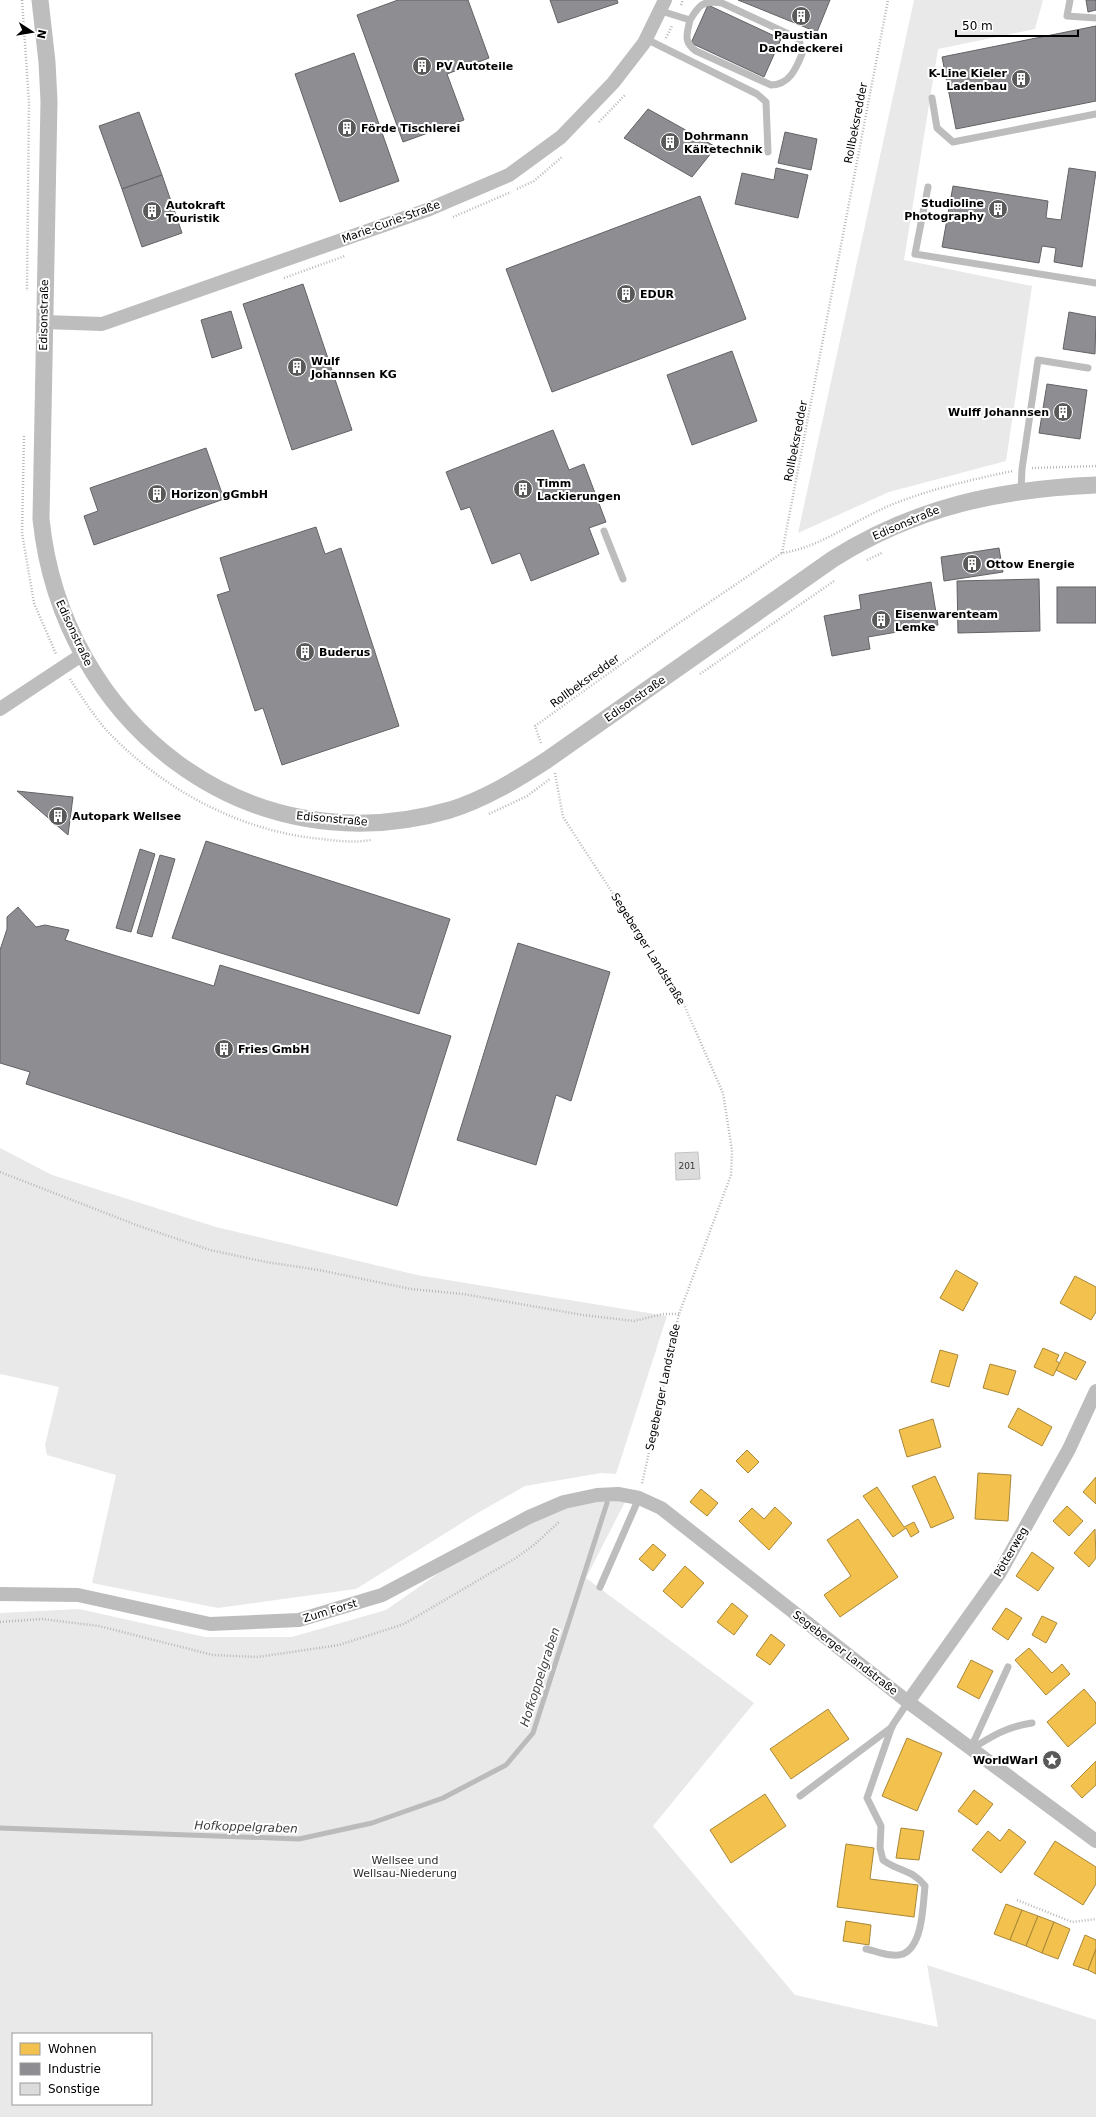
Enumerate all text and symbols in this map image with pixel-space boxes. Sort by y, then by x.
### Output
building icon: Paustian Dachdeckerei [790,5,812,27]
north arrow [12,12,52,52]
scale bar [956,12,1078,38]
text: 50 m [962,19,993,33]
text: N [34,28,49,40]
place label: Paustian Dachdeckerei [759,29,843,55]
building icon: PV Autoteile [411,55,433,77]
place label: PV Autoteile [436,60,513,73]
place label: K-Line Kieler Ladenbau [929,67,1008,93]
building icon: K-Line Kieler Ladenbau [1010,68,1032,90]
street label: Rollbeksredder [842,81,870,165]
building icon: Förde Tischlerei [336,117,358,139]
place label: Förde Tischlerei [361,122,460,135]
place label: Dohrmann Kältetechnik [684,130,763,156]
building icon: Dohrmann Kältetechnik [659,131,681,153]
place label: Studioline Photography [904,197,984,223]
street label: Marie-Curie-Straße [340,198,442,246]
building icon: Studioline Photography [987,198,1009,220]
place label: Autokraft Touristik [166,199,225,225]
building icon: Autokraft Touristik [141,200,163,222]
street label: Edisonstraße [37,279,51,351]
building icon: EDUR [615,283,637,305]
place label: EDUR [640,288,675,301]
place label: Wulf Johannsen KG [310,355,397,381]
building icon: Wulf Johannsen KG [286,356,308,378]
street label: Rollbeksredder [782,399,810,483]
building icon: Wulff Johannsen [1052,401,1074,423]
place label: Wulff Johannsen [948,406,1049,419]
place label: Timm Lackierungen [537,477,621,503]
building icon: Timm Lackierungen [512,478,534,500]
building icon: Horizon gGmbH [146,483,168,505]
place label: Horizon gGmbH [171,488,268,501]
street label: Edisonstraße [871,503,942,543]
building icon: Ottow Energie [961,553,983,575]
place label: Ottow Energie [986,558,1075,571]
street label: Edisonstraße [53,598,95,668]
place label: Eisenwarenteam Lemke [895,608,998,634]
building icon: Eisenwarenteam Lemke [870,609,892,631]
building icon: Buderus [294,641,316,663]
place label: Buderus [319,646,371,659]
street label: Rollbeksredder [548,651,622,710]
street label: Edisonstraße [602,673,668,725]
building icon: Autopark Wellsee [47,805,69,827]
street label: Edisonstraße [296,809,368,829]
place label: Autopark Wellsee [72,810,181,823]
street label: Segeberger Landstraße [608,891,688,1007]
building icon: Fries GmbH [213,1038,235,1060]
place label: Fries GmbH [238,1043,309,1056]
house number: 201 [678,1161,696,1171]
street label: Segeberger Landstraße [643,1322,683,1452]
street label: Pötterweg [991,1525,1031,1579]
street label: Zum Forst [301,1596,359,1625]
street label: Segeberger Landstraße [790,1608,900,1698]
water label: Hofkoppelgraben [517,1626,563,1728]
place icon: WorldWarI [1041,1749,1063,1771]
place label: WorldWarI [973,1754,1038,1767]
water label: Hofkoppelgraben [194,1818,298,1836]
park label: Wellsee und Wellsau-Niederung [353,1854,457,1880]
legend [12,2033,152,2105]
text: Wohnen [48,2042,97,2056]
text: Industrie [48,2062,101,2076]
text: Sonstige [48,2082,100,2096]

